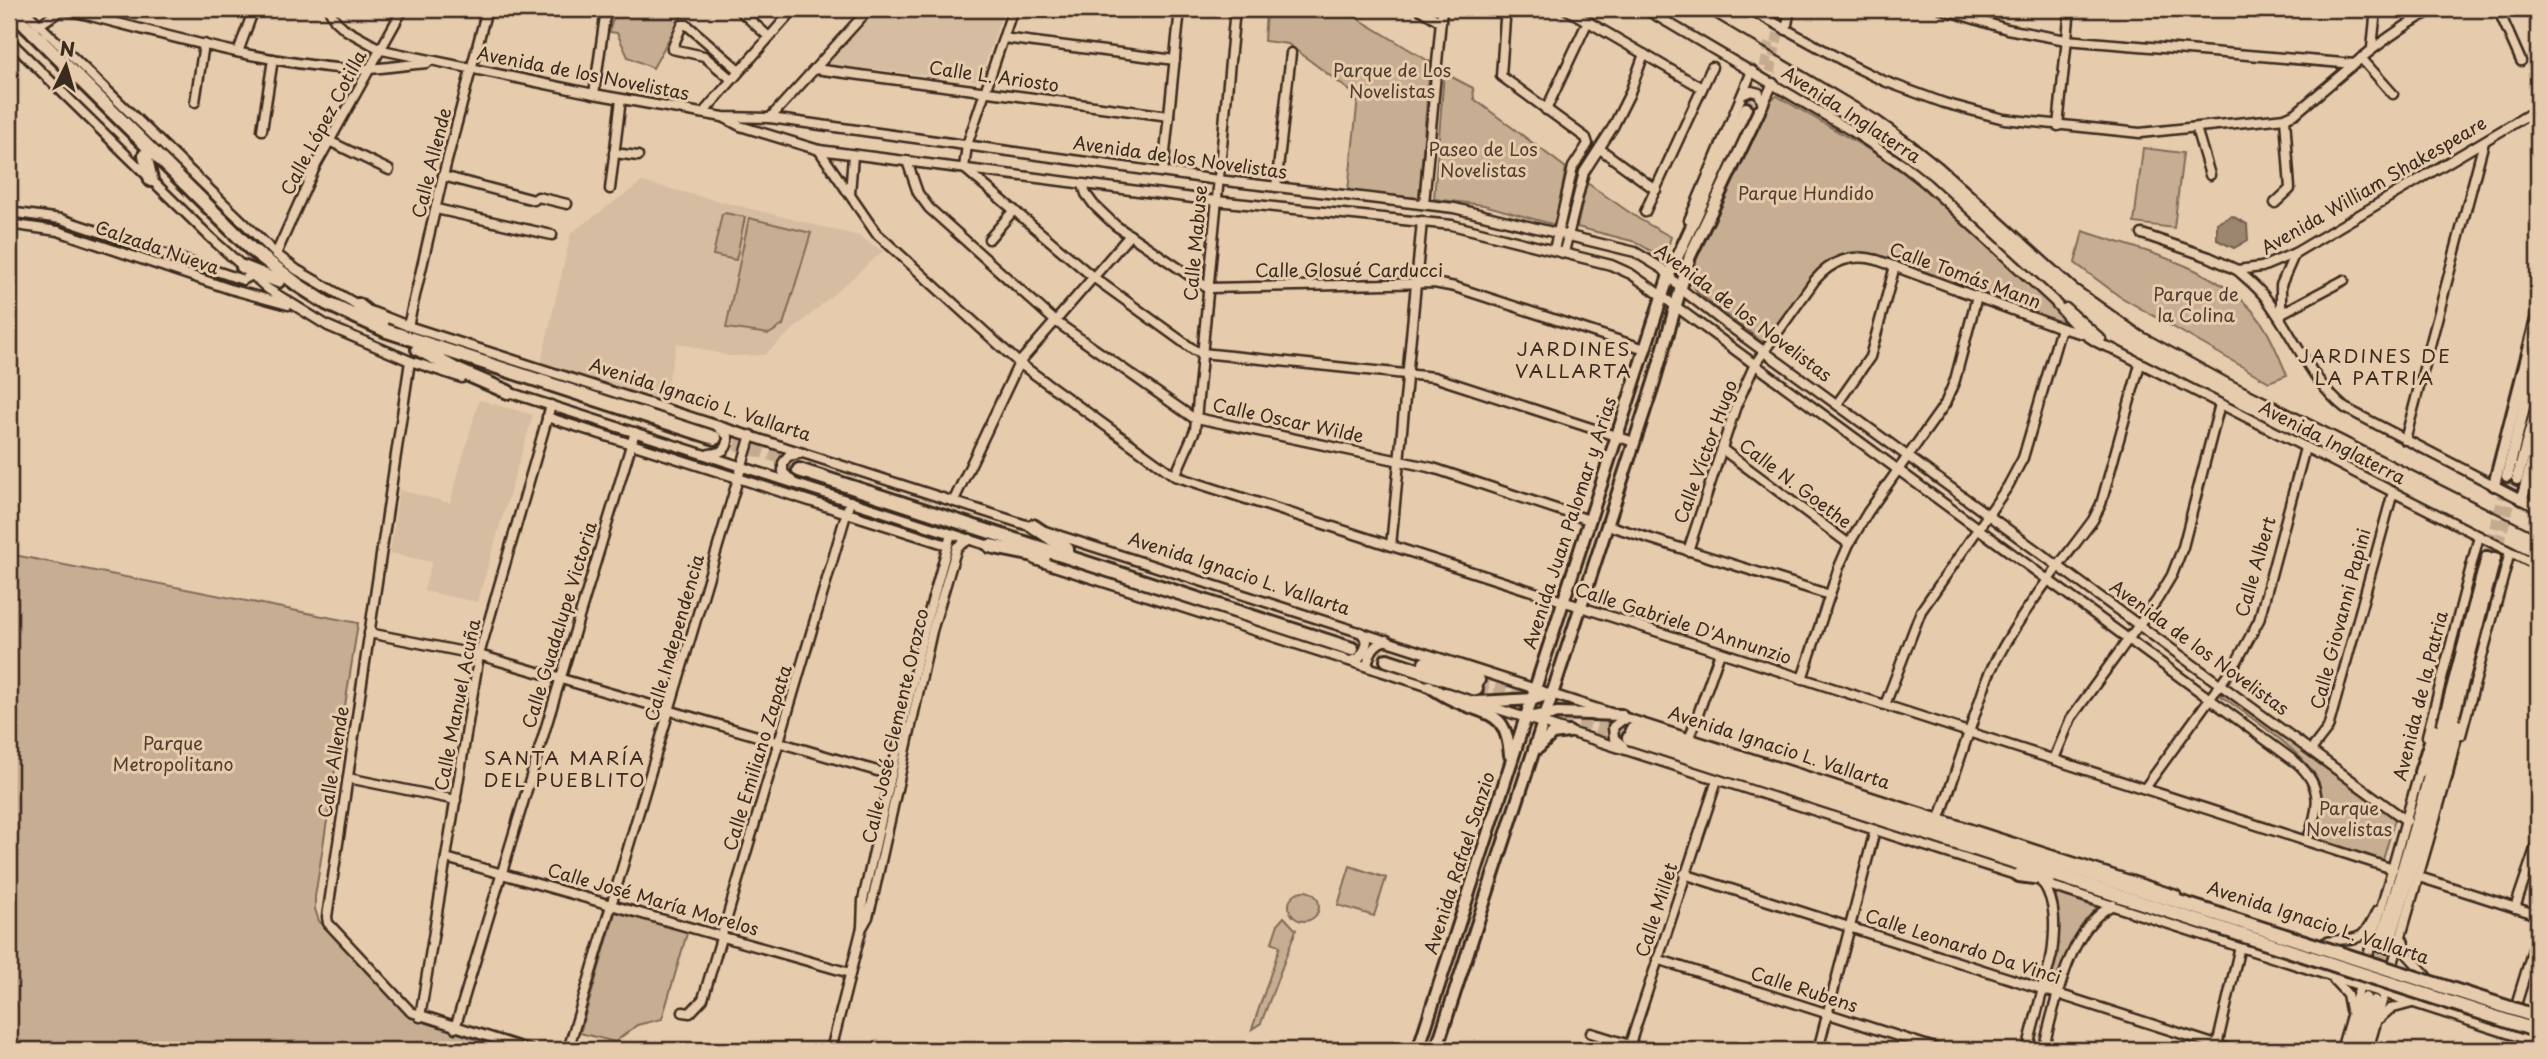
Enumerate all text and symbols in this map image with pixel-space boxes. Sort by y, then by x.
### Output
north arrow [32,32,102,102]
text: N [59,33,76,63]
street label: Avenida de los Novelistas [475,39,692,106]
street label: Calle López Cotilla [273,44,373,200]
street label: Calle L. Ariosto [927,53,1061,98]
park label: Parque de Los Novelistas [1333,56,1451,104]
street label: Avenida Inglaterra [1777,59,1927,169]
street label: Calle Allende [404,104,457,221]
street label: Avenida William Shakespeare [2255,109,2491,261]
street label: Avenida de los Novelistas [1072,128,1289,185]
park label: Paseo de Los Novelistas [1428,135,1538,183]
park label: Parque Hundido [1738,179,1874,206]
street label: Calle Mabuse [1176,184,1213,302]
street label: Calzada Nueva [92,213,223,280]
street label: Calle Tomás Mann [1886,235,2045,315]
street label: Avenida de los Novelistas [1650,236,1838,387]
street label: Calle Glosué Carducci [1255,256,1443,283]
park label: Parque de la Colina [2153,280,2239,328]
district label: JARDINES VALLARTA [1515,334,1633,384]
district label: JARDINES DE LA PATRIA [2298,341,2452,391]
street label: Avenida Ignacio L. Vallarta [586,350,816,447]
street label: Calle Víctor Hugo [1666,376,1743,527]
street label: Calle Oscar Wilde [1210,390,1367,449]
street label: Avenida Juan Palomar y Arias [1515,393,1622,652]
street label: Avenida Inglaterra [2255,393,2411,491]
street label: Calle N. Goethe [1734,431,1858,534]
street label: Calle Albert [2227,513,2282,620]
street label: Calle Guadalupe Victoria [514,518,603,731]
street label: Avenida Ignacio L. Vallarta [1125,524,1355,621]
street label: Calle Giovanni Papini [2302,525,2377,712]
street label: Calle Independencia [637,551,710,724]
street label: Avenida de los Novelistas [2105,572,2295,721]
street label: Calle Gabriele D'Annunzio [1572,575,1795,670]
street label: Calle José Clemente Orozco [854,606,935,846]
street label: Avenida de la Patria [2385,607,2454,783]
street label: Calle Manuel Acuña [427,616,487,793]
street label: Calle Emiliano Zapata [715,661,798,854]
street label: Avenida Ignacio L. Vallarta [1665,698,1895,795]
street label: Calle Allende [310,704,355,820]
park label: Parque Metropolitano [112,729,234,777]
district label: SANTA MARÍA DEL PUEBLITO [483,743,647,793]
street label: Avenida Rafael Sanzio [1416,768,1501,957]
park label: Parque Novelistas [2306,794,2392,842]
street label: Calle José María Morelos [545,855,762,942]
street label: Calle Millet [1628,859,1684,960]
street label: Avenida Ignacio L. Vallarta [2204,873,2434,970]
street label: Calle Leonardo Da Vinci [1862,901,2065,990]
street label: Calle Rubens [1748,959,1861,1019]

